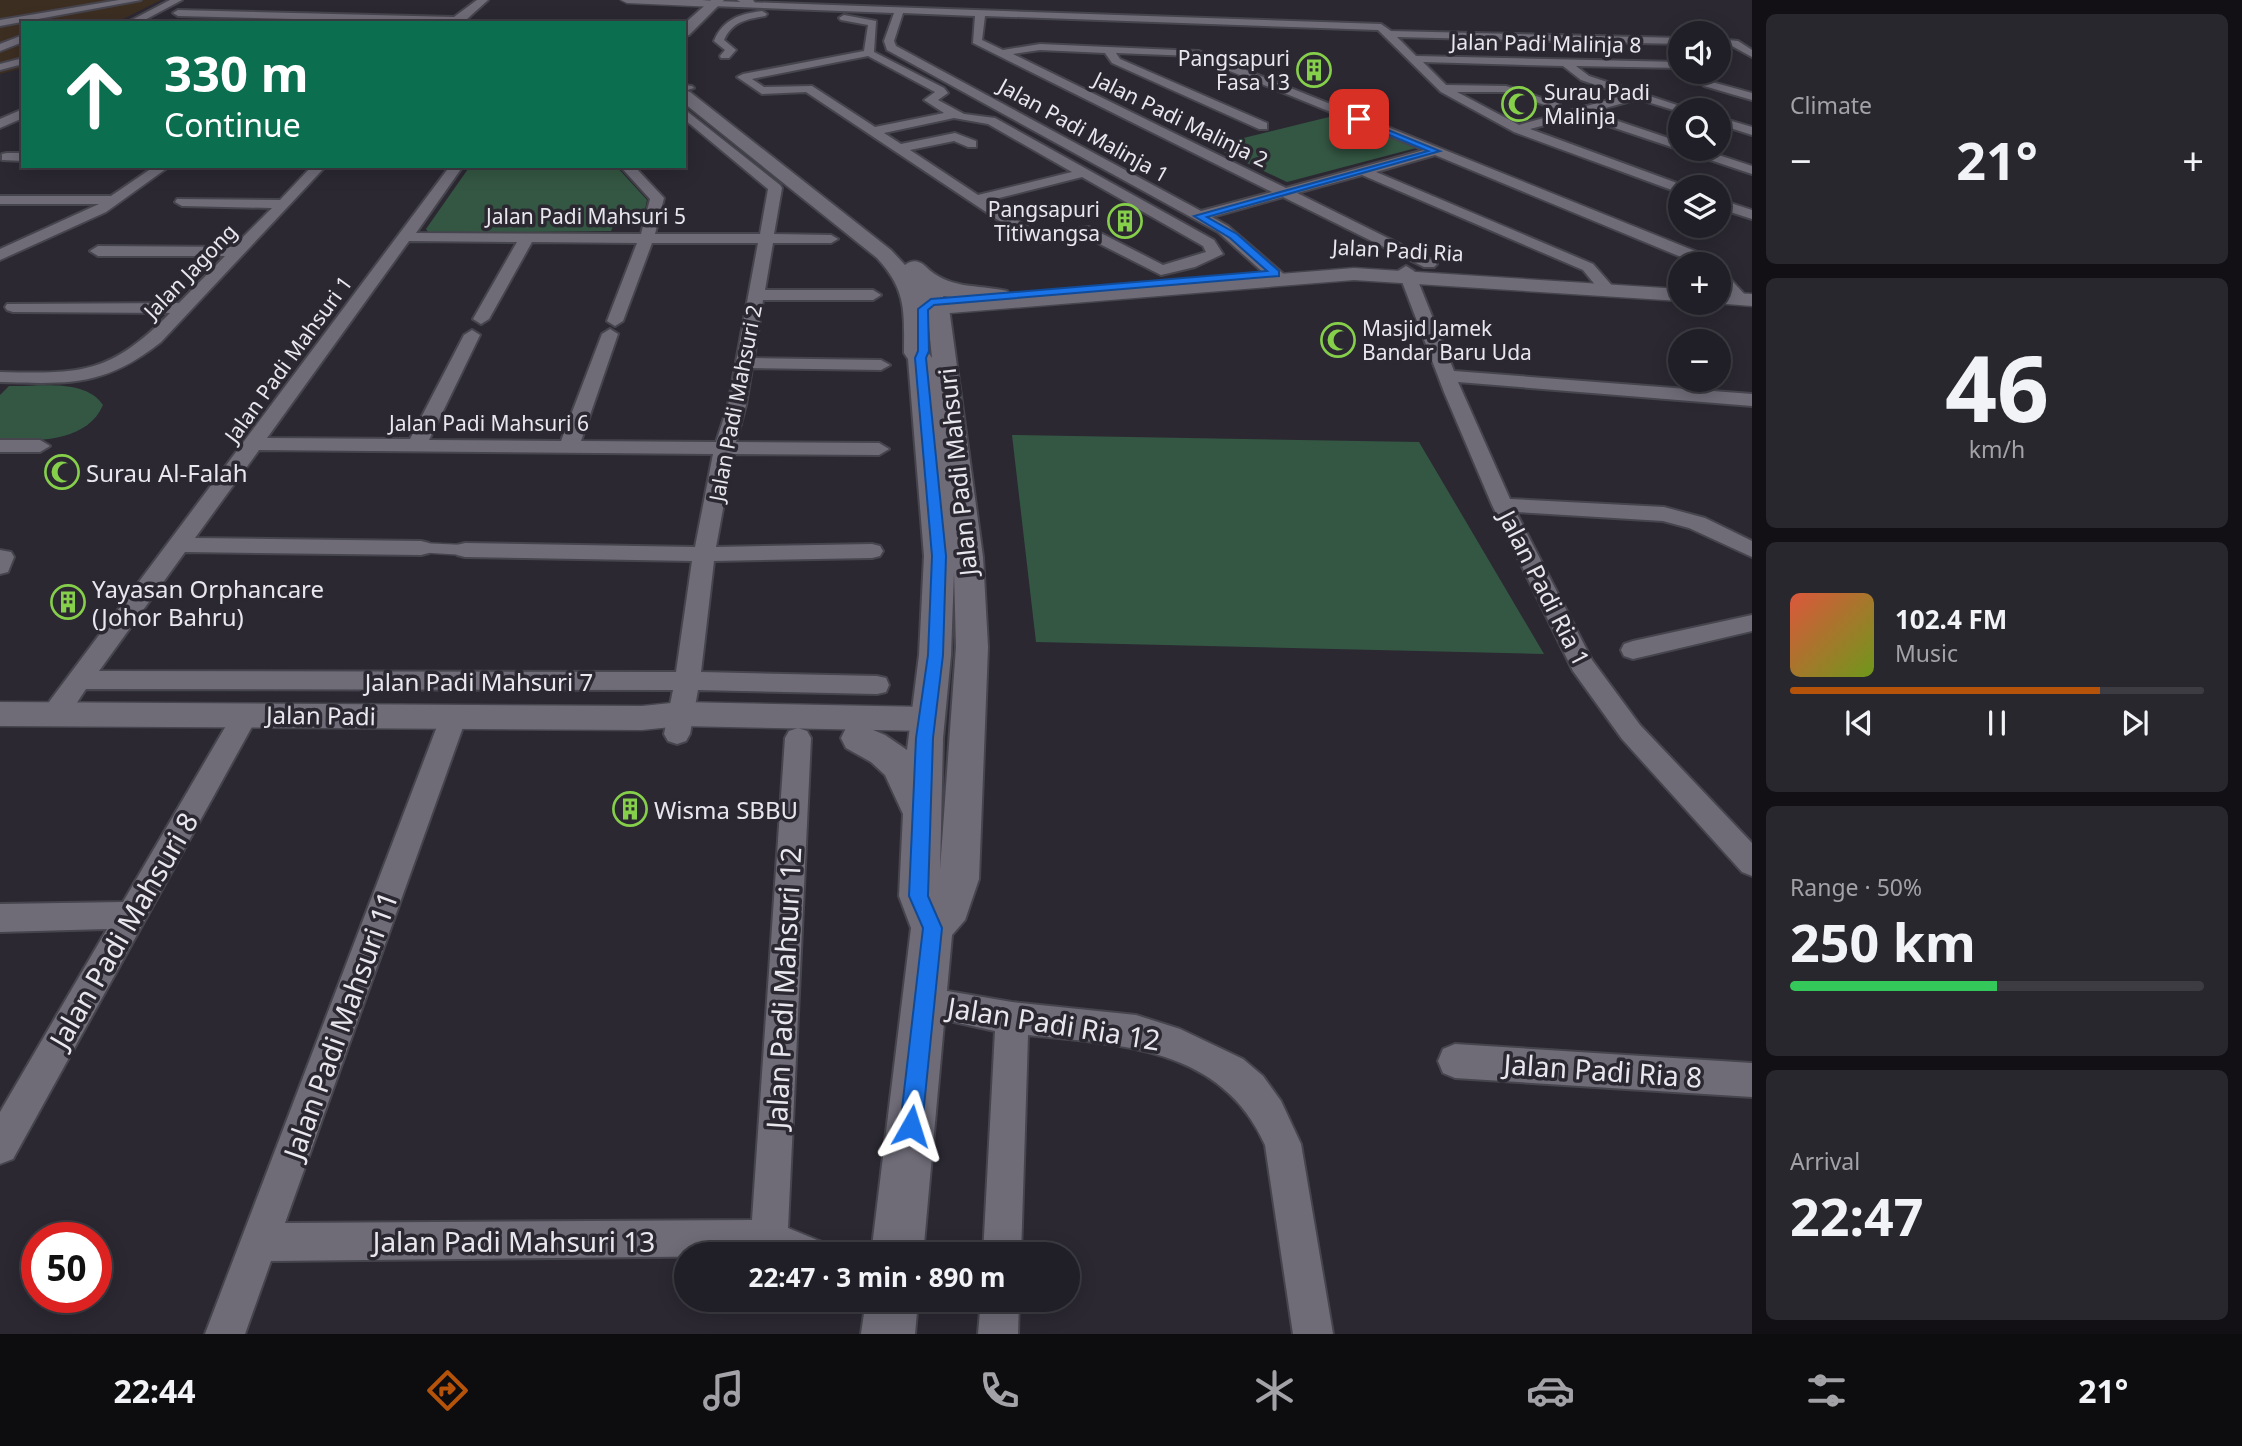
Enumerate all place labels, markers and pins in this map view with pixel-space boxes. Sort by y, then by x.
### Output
place label: Pangsapuri Fasa 13 [1178,44,1290,96]
building icon: Pangsapuri Fasa 13 [1295,51,1333,89]
place label: Surau Padi Malinja [1544,78,1650,130]
mosque icon: Surau Padi Malinja [1500,85,1538,123]
pin [1329,89,1389,149]
place label: Pangsapuri Titiwangsa [988,195,1100,247]
building icon: Pangsapuri Titiwangsa [1106,202,1144,240]
place label: Masjid Jamek Bandar Baru Uda [1362,314,1532,366]
mosque icon: Masjid Jamek Bandar Baru Uda [1319,321,1357,359]
mosque icon: Surau Al-Falah [43,453,81,491]
place label: Surau Al-Falah [86,456,248,489]
place label: Yayasan Orphancare (Johor Bahru) [92,572,324,633]
building icon: Yayasan Orphancare (Johor Bahru) [49,583,87,621]
building icon: Wisma SBBU [611,790,649,828]
place label: Wisma SBBU [654,793,798,826]

